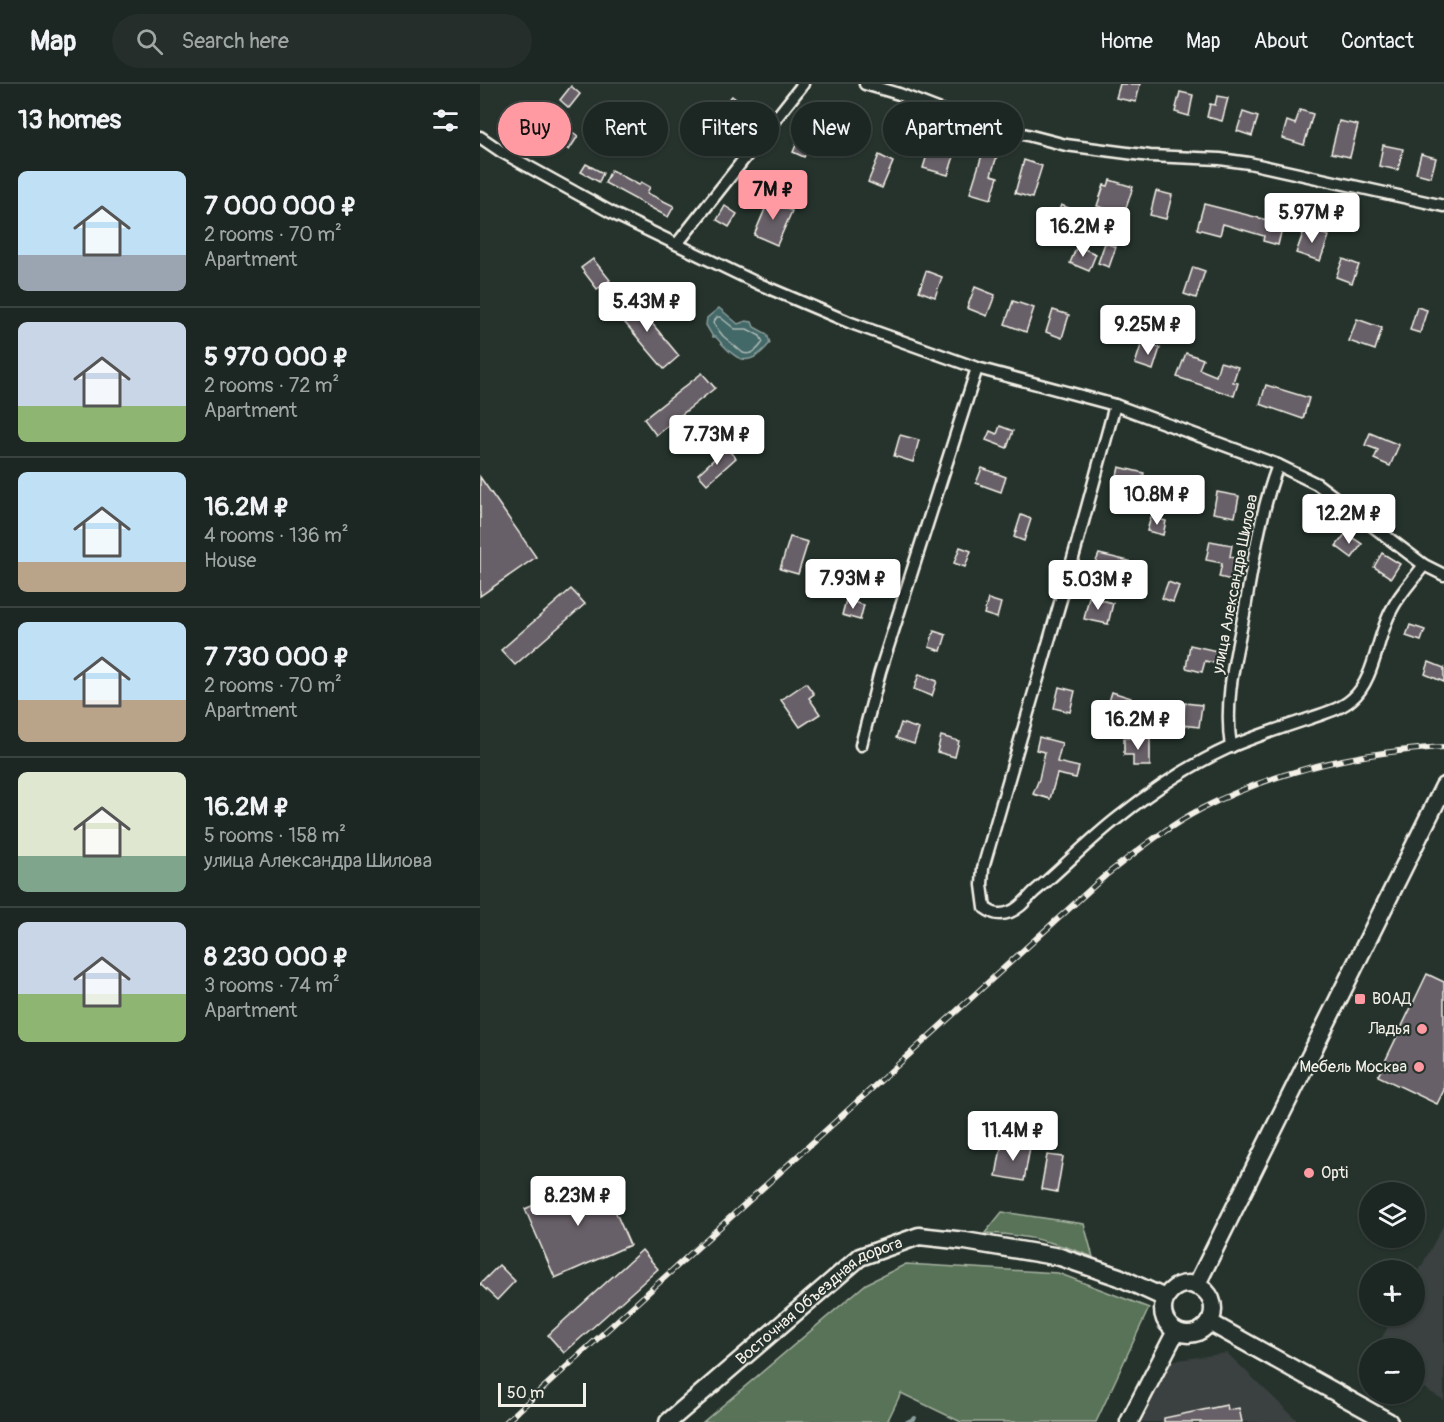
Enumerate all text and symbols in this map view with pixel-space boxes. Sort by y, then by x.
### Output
search box [112,14,532,68]
text: Map [30,24,76,59]
icon: search [133,25,166,58]
text: Search here [181,27,289,55]
text: Home [1100,28,1153,55]
text: Map [1186,28,1221,55]
text: About [1254,28,1308,55]
text: Contact [1341,28,1414,55]
chip: Buy [498,102,571,156]
chip: Rent [583,102,668,156]
chip: Filters [680,102,779,156]
chip: New [791,102,871,156]
chip: Apartment [883,102,1023,156]
text: 13 homes [18,104,121,136]
icon: filters [429,104,462,137]
pin: 7M ₽ [737,170,809,221]
text: 7M ₽ [752,177,794,202]
text: 7 000 000 ₽ [204,190,357,222]
pin: 5.97M ₽ [1257,193,1367,244]
icon: home [66,195,138,267]
text: 5.97M ₽ [1279,200,1345,225]
pin: 16.2M ₽ [1028,207,1138,258]
text: 16.2M ₽ [1050,214,1116,239]
text: 2 rooms · 70 m² [204,222,342,247]
text: Apartment [204,247,297,272]
pin: 5.43M ₽ [592,282,702,333]
text: 5.43M ₽ [613,289,681,314]
pin: 9.25M ₽ [1093,305,1203,356]
text: 9.25M ₽ [1114,312,1182,337]
text: 5 970 000 ₽ [204,341,349,373]
icon: home [66,346,138,418]
text: 2 rooms · 72 m² [204,373,339,398]
text: Apartment [204,398,297,423]
pin: 7.73M ₽ [662,415,772,466]
text: 7.73M ₽ [683,422,751,447]
pin: 10.8M ₽ [1102,475,1212,526]
text: 10.8M ₽ [1124,482,1190,507]
text: 16.2M ₽ [204,491,290,523]
street label: улица Александра Шилова [1208,493,1262,676]
pin: 12.2M ₽ [1294,494,1404,545]
icon: home [66,496,138,568]
text: 12.2M ₽ [1316,501,1382,526]
text: 4 rooms · 136 m² [204,523,349,548]
text: House [204,548,256,573]
pin: 7.93M ₽ [798,559,908,610]
pin: 5.03M ₽ [1043,560,1153,611]
text: 7.93M ₽ [819,566,887,591]
text: 5.03M ₽ [1063,567,1133,592]
text: 7 730 000 ₽ [204,641,350,673]
icon: home [66,646,138,718]
text: 2 rooms · 70 m² [204,673,342,698]
text: Apartment [204,698,297,723]
pin: 16.2M ₽ [1083,700,1193,751]
text: 16.2M ₽ [1105,707,1171,732]
text: 16.2M ₽ [204,791,290,823]
icon: home [66,796,138,868]
text: 5 rooms · 158 m² [204,823,346,848]
text: улица Александра Шилова [204,848,432,873]
text: 8 230 000 ₽ [204,941,349,973]
icon: home [66,946,138,1018]
text: 3 rooms · 74 m² [204,973,340,998]
place label: ВОАД [1372,989,1412,1009]
marker: ВОАД [1353,992,1367,1006]
text: Apartment [204,998,297,1023]
place label: Ладья [1367,1019,1410,1039]
marker: Ладья [1415,1022,1429,1036]
place label: Мебель Москва [1299,1057,1407,1077]
marker: Мебель Москва [1412,1060,1426,1074]
pin: 11.4M ₽ [958,1111,1068,1162]
text: 11.4M ₽ [982,1118,1044,1143]
place label: Opti [1321,1163,1348,1183]
marker: Opti [1302,1166,1316,1180]
pin: 8.23M ₽ [523,1176,633,1227]
map controls [1359,1182,1425,1404]
button: layers [1359,1182,1425,1248]
text: 8.23M ₽ [545,1183,611,1208]
street label: Восточная Объездная дорога [732,1233,905,1369]
button: + [1359,1260,1425,1326]
button: − [1359,1338,1425,1404]
scale bar [498,1380,586,1408]
text: 50 m [507,1383,544,1403]

